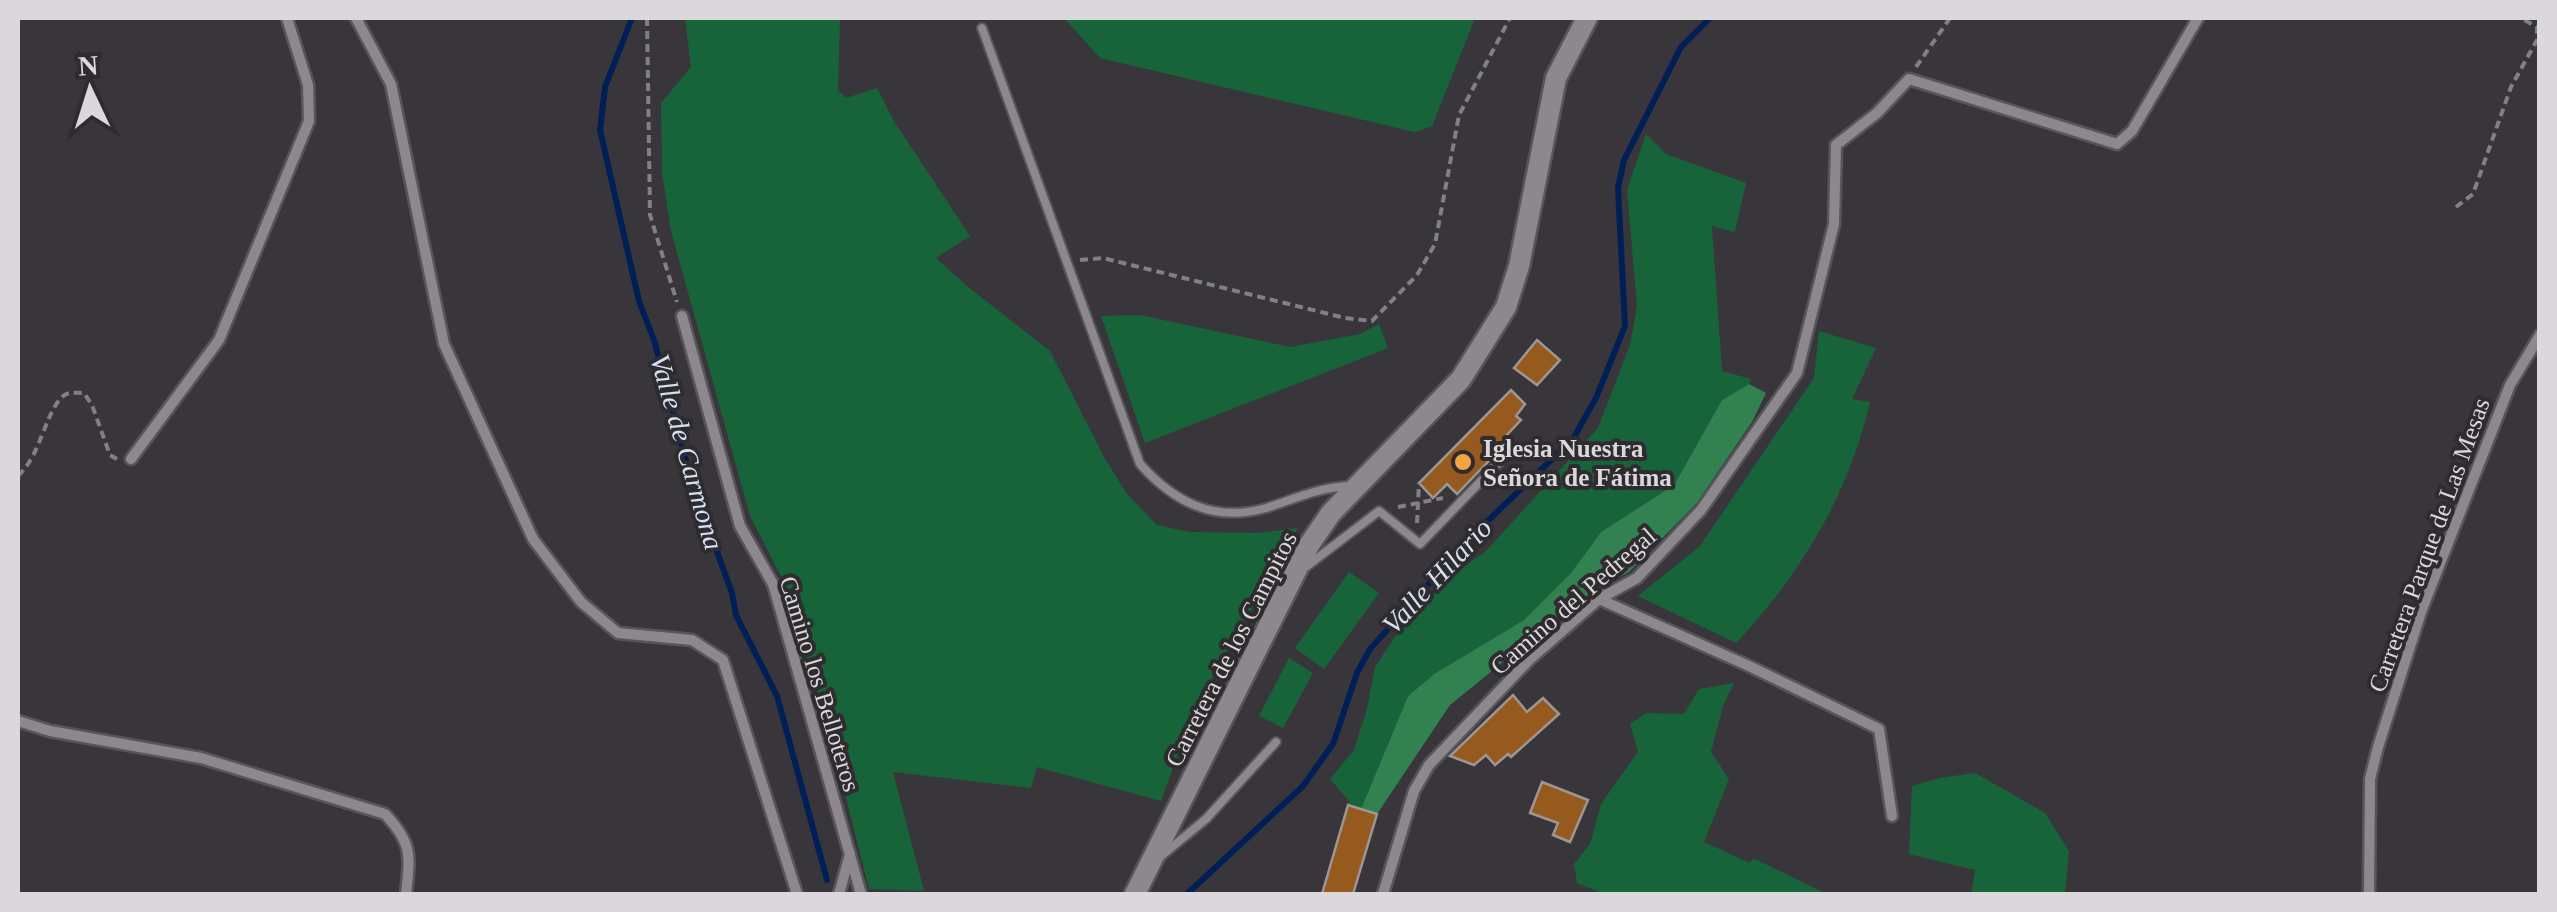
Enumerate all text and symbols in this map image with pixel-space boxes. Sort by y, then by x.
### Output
north arrow [40,40,140,140]
text: N [77,49,99,82]
water label: Valle de Carmona [644,351,730,553]
street label: Carretera Parque de Las Mesas [2363,394,2495,696]
place label: Iglesia Nuestra Señora de Fátima [1483,435,1672,491]
marker: Iglesia Nuestra Señora de Fátima [1452,451,1474,473]
water label: Valle Hilario [1376,512,1498,640]
street label: Camino del Pedregal [1485,522,1661,680]
street label: Carretera de los Campitos [1160,527,1302,771]
street label: Camino los Belloteros [774,573,866,795]

